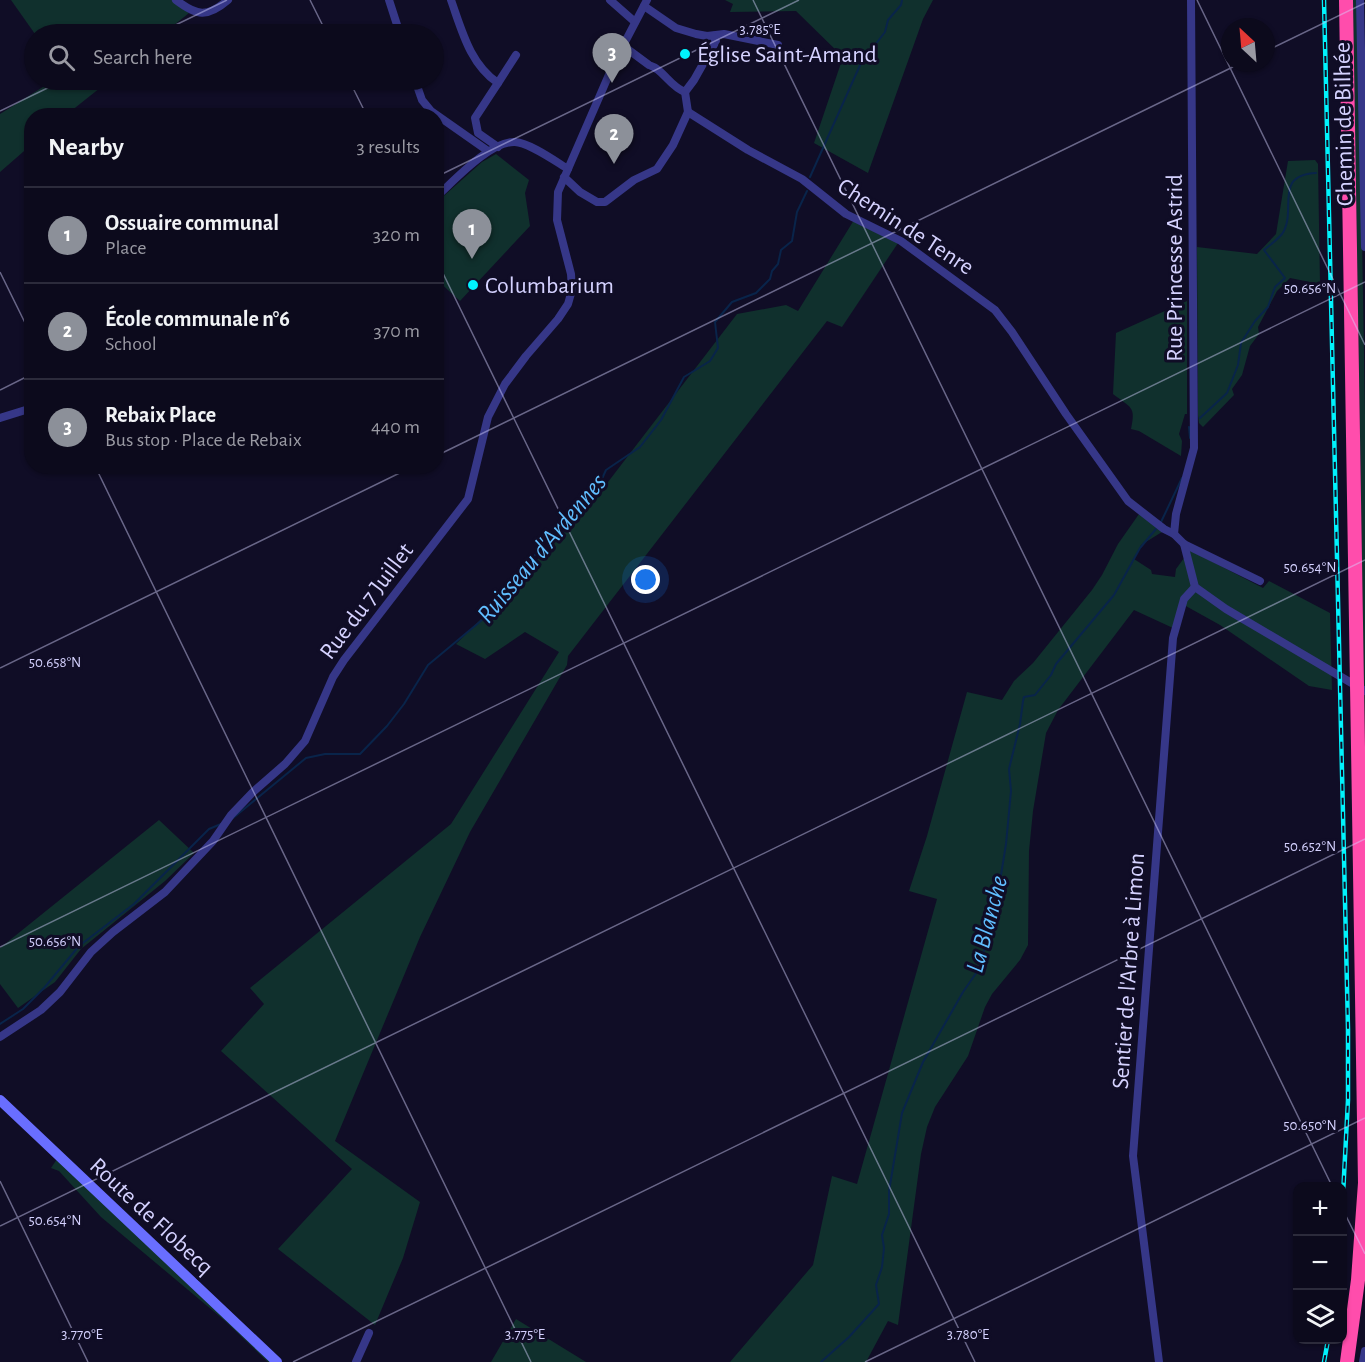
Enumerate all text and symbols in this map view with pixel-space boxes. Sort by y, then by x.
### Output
north arrow [1221,18,1275,72]
text: 3.785°E [740,22,780,37]
search box [24,24,444,90]
pin: 3 [592,34,632,83]
icon: search [45,41,78,74]
place label: Église Saint-Amand [697,41,877,67]
street label: Chemin de Bilhée [1331,42,1357,206]
text: Search here [93,46,192,68]
marker: Église Saint-Amand [678,47,692,61]
pin: 2 [594,114,634,164]
text: Nearby [48,134,124,160]
text: 3 results [356,137,420,157]
street label: Chemin de Tenre [833,174,978,280]
street label: Rue Princesse Astrid [1163,174,1187,362]
pin: 1 [452,210,492,259]
text: Ossuaire communal [105,212,279,234]
text: 1 [64,225,71,245]
text: 320 m [373,225,420,245]
text: Place [105,238,146,258]
place label: Columbarium [485,274,614,298]
marker: Columbarium [466,278,480,292]
text: 50.656°N [1284,281,1336,296]
text: École communale n°6 [105,308,290,330]
text: 2 [63,321,72,341]
text: 370 m [374,321,420,341]
text: School [105,334,157,354]
text: Rebaix Place [105,404,216,426]
text: 3 [63,417,72,437]
text: 440 m [371,417,420,437]
text: Bus stop · Place de Rebaix [105,430,302,450]
water label: Ruisseau d'Ardennes [472,469,611,628]
street label: Rue du 7 Juillet [316,539,418,664]
text: 50.654°N [1284,560,1336,575]
your location [631,565,660,594]
text: 50.658°N [29,655,81,670]
text: 50.652°N [1284,839,1336,854]
street label: Sentier de l'Arbre à Limon [1109,852,1149,1090]
water label: La Blanche [962,873,1012,976]
text: 50.656°N [29,934,81,949]
text: 50.650°N [1283,1118,1337,1133]
street label: Route de Flobecq [85,1154,218,1280]
map controls [1293,1182,1347,1344]
button: + [1293,1182,1347,1236]
text: 50.654°N [29,1213,81,1228]
button: − [1293,1236,1347,1290]
button: layers [1293,1290,1347,1344]
text: 3.770°E [61,1327,103,1342]
text: 3.775°E [505,1327,545,1342]
text: 3.780°E [947,1327,989,1342]

